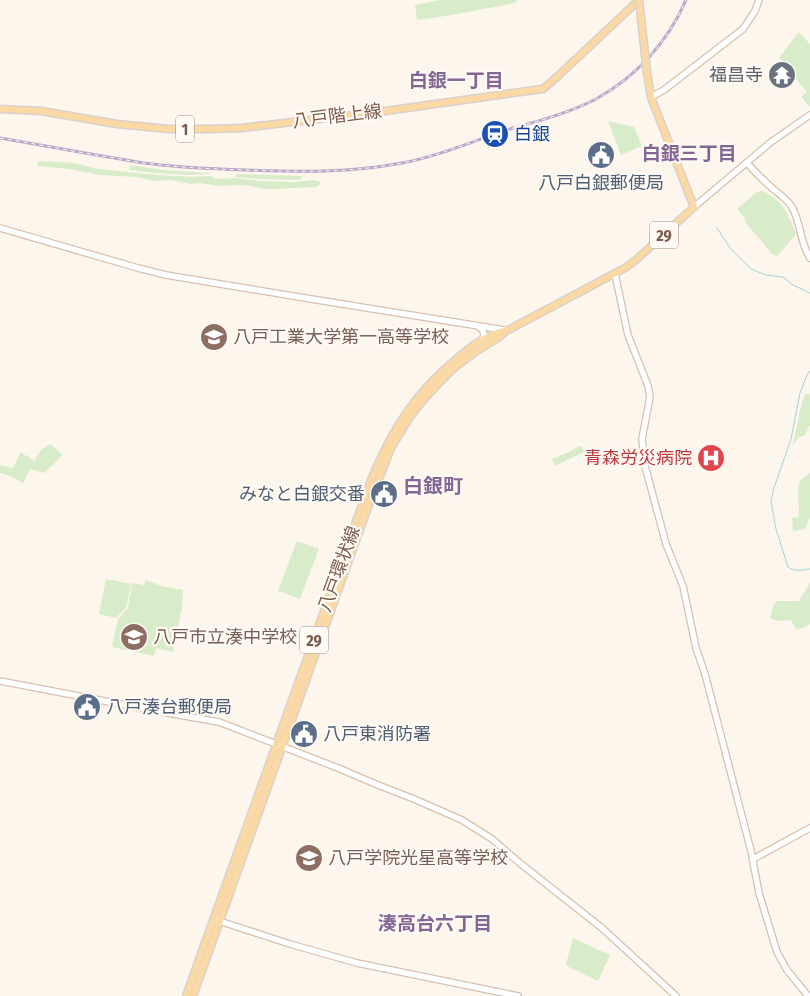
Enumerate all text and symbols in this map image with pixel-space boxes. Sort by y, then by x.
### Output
temple icon: 福昌寺 [767,60,797,90]
place label: 福昌寺 [709,64,763,86]
district label: 白銀一丁目 [408,69,504,92]
street label: 八戸階上線 [291,100,383,132]
road number: 1 [176,116,194,142]
station icon: 白銀 [480,119,510,149]
place label: 白銀 [514,123,550,145]
public building icon: 八戸白銀郵便局 [586,140,616,170]
district label: 白銀三丁目 [641,142,737,165]
place label: 八戸白銀郵便局 [538,172,664,194]
road number: 29 [650,222,678,248]
school or university icon: 八戸工業大学第一高等学校 [199,322,229,352]
place label: 八戸工業大学第一高等学校 [233,326,449,348]
hospital icon: 青森労災病院 [696,443,726,473]
place label: 青森労災病院 [584,447,692,469]
district label: 白銀町 [403,474,463,498]
public building icon: みなと白銀交番 [369,479,399,509]
place label: みなと白銀交番 [239,483,365,505]
street label: 八戸環状線 [313,523,365,615]
school or university icon: 八戸市立湊中学校 [119,622,149,652]
place label: 八戸市立湊中学校 [153,626,297,648]
road number: 29 [300,626,328,654]
public building icon: 八戸湊台郵便局 [72,692,102,722]
place label: 八戸湊台郵便局 [106,696,232,718]
public building icon: 八戸東消防署 [289,719,319,749]
place label: 八戸東消防署 [323,723,431,745]
school or university icon: 八戸学院光星高等学校 [294,843,324,873]
place label: 八戸学院光星高等学校 [328,847,508,869]
district label: 湊高台六丁目 [378,912,492,935]

